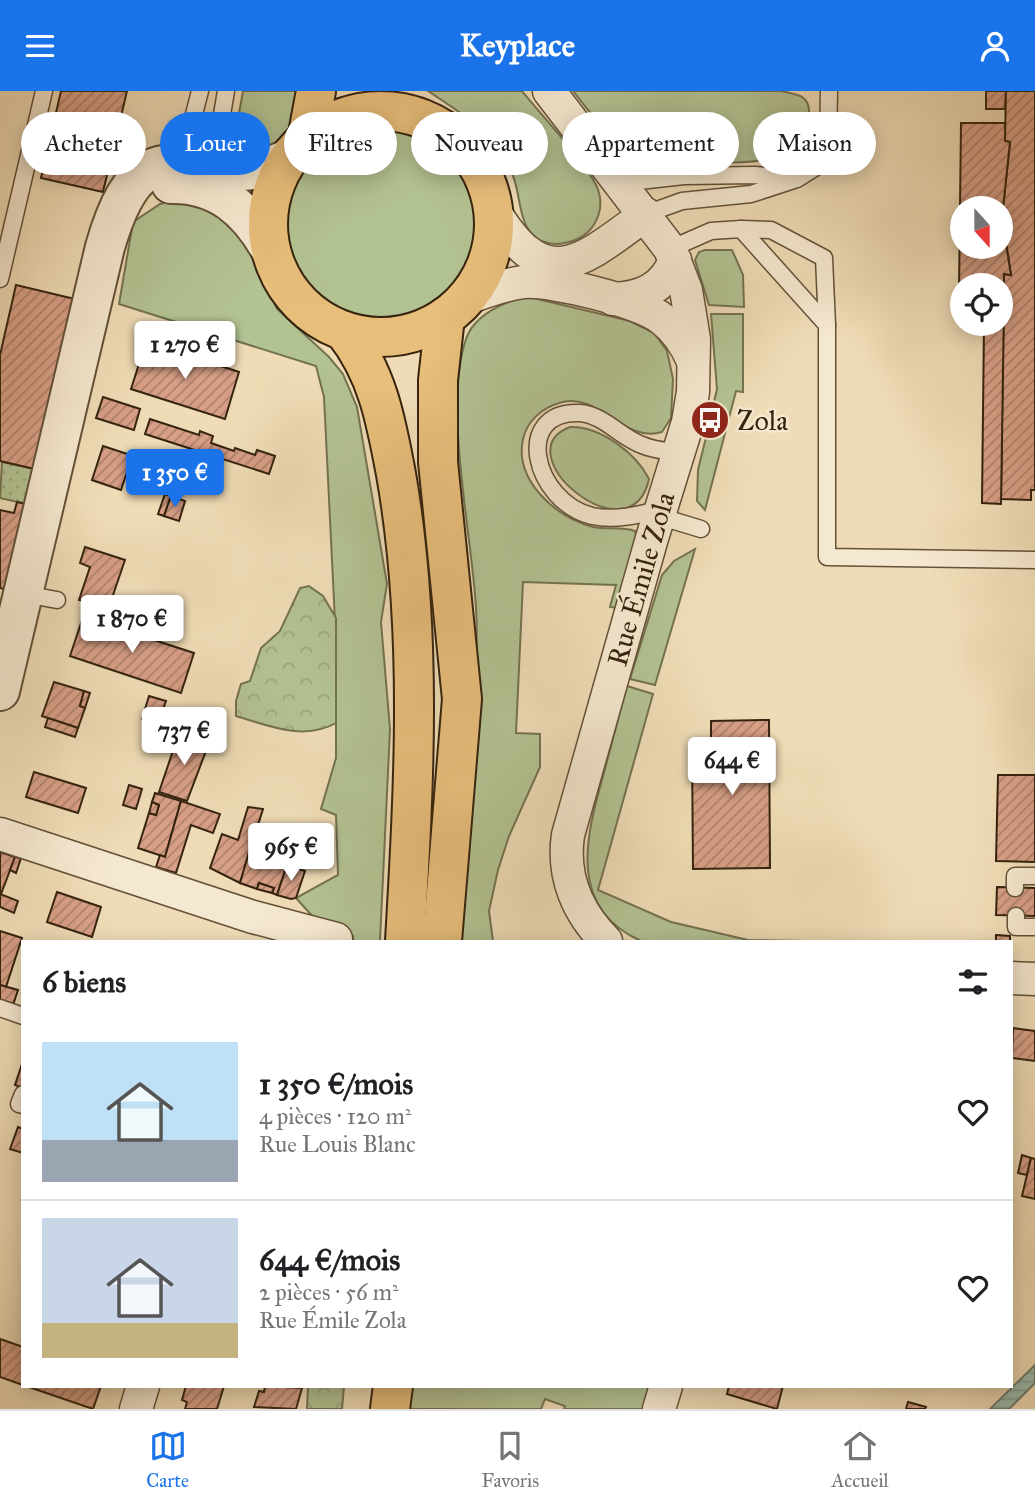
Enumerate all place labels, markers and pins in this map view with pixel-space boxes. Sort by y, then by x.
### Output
pin: 1 270 € [120,321,250,381]
bus stop icon: Zola [689,399,731,441]
place label: Zola [737,403,788,438]
pin: 1 350 € [110,449,240,509]
pin: 1 870 € [67,595,197,655]
pin: 737 € [135,707,233,767]
pin: 644 € [683,737,781,797]
pin: 965 € [242,823,340,883]

